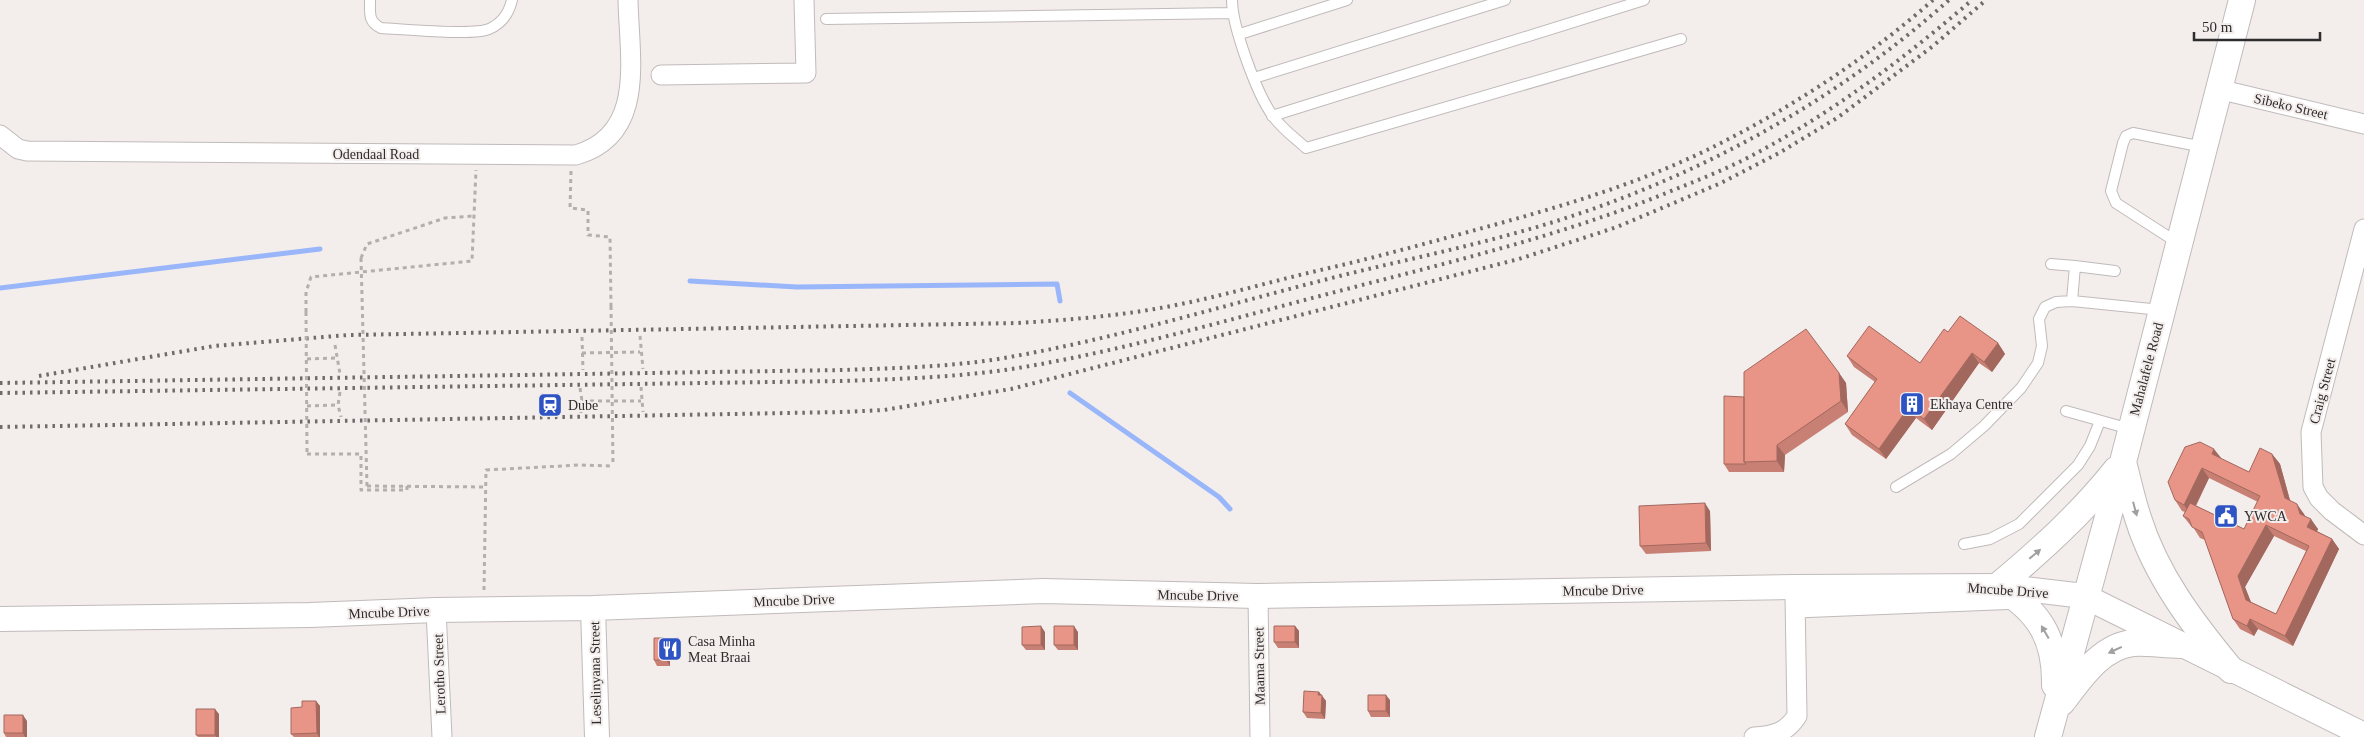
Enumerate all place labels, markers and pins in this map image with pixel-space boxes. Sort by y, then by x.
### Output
building icon: Ekhaya Centre [1899,391,1925,417]
station icon: Dube [537,392,563,418]
place label: Ekhaya Centre [1930,397,2013,412]
place label: Dube [568,398,598,413]
public building icon: YWCA [2213,503,2239,529]
place label: YWCA [2244,509,2288,524]
place label: Casa Minha Meat Braai [688,634,756,665]
restaurant icon: Casa Minha Meat Braai [657,636,683,662]

